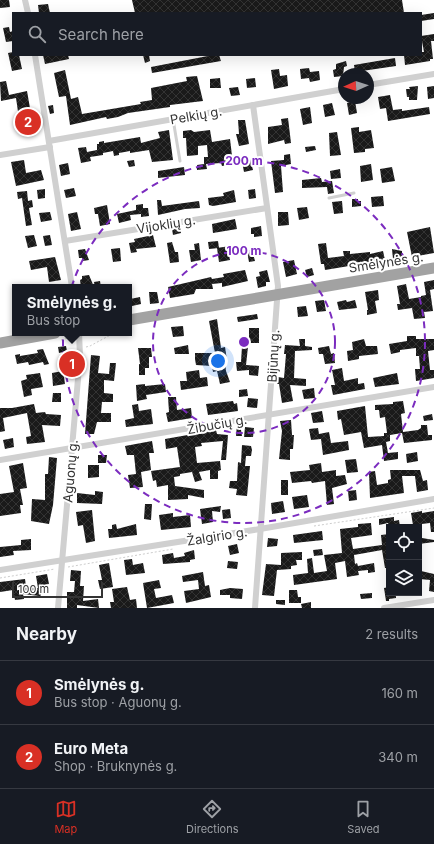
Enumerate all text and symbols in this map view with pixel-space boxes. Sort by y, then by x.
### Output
search box [12,12,422,56]
icon: search [26,23,48,45]
text: Search here [58,25,144,44]
north arrow [338,68,374,104]
street label: Pelkių g. [169,103,223,127]
pin: 2 [15,107,41,137]
text: 200 m [225,153,263,168]
street label: Vijoklių g. [135,211,197,237]
text: 100 m [226,243,262,258]
street label: Smėlynės g. [348,248,424,276]
popup [12,284,132,336]
text: Smėlynės g. [27,293,117,312]
text: Bus stop [27,312,80,328]
street label: Bijūnų g. [264,329,282,383]
centre of rings [237,335,251,349]
pin: 1 [59,349,85,379]
your location [208,351,228,371]
street label: Žibučių g. [186,411,248,437]
street label: Aguonų g. [59,439,81,503]
street label: Žalgirio g. [186,523,248,549]
map controls [386,524,422,596]
button: locate [386,524,422,560]
button: layers [386,560,422,596]
scale bar [12,580,103,599]
text: 100 m [18,582,49,596]
text: Nearby [16,624,77,644]
text: 2 results [365,626,418,642]
text: Smėlynės g. [54,675,144,694]
text: 1 [26,685,32,701]
text: 160 m [381,685,418,701]
text: Bus stop · Aguonų g. [54,694,182,710]
text: Euro Meta [54,739,128,758]
text: 2 [25,749,33,765]
text: 340 m [378,749,418,765]
text: Shop · Bruknynės g. [54,758,177,774]
tab: Map [54,798,77,836]
tab: Directions [186,798,239,836]
tab: Saved [347,798,380,836]

